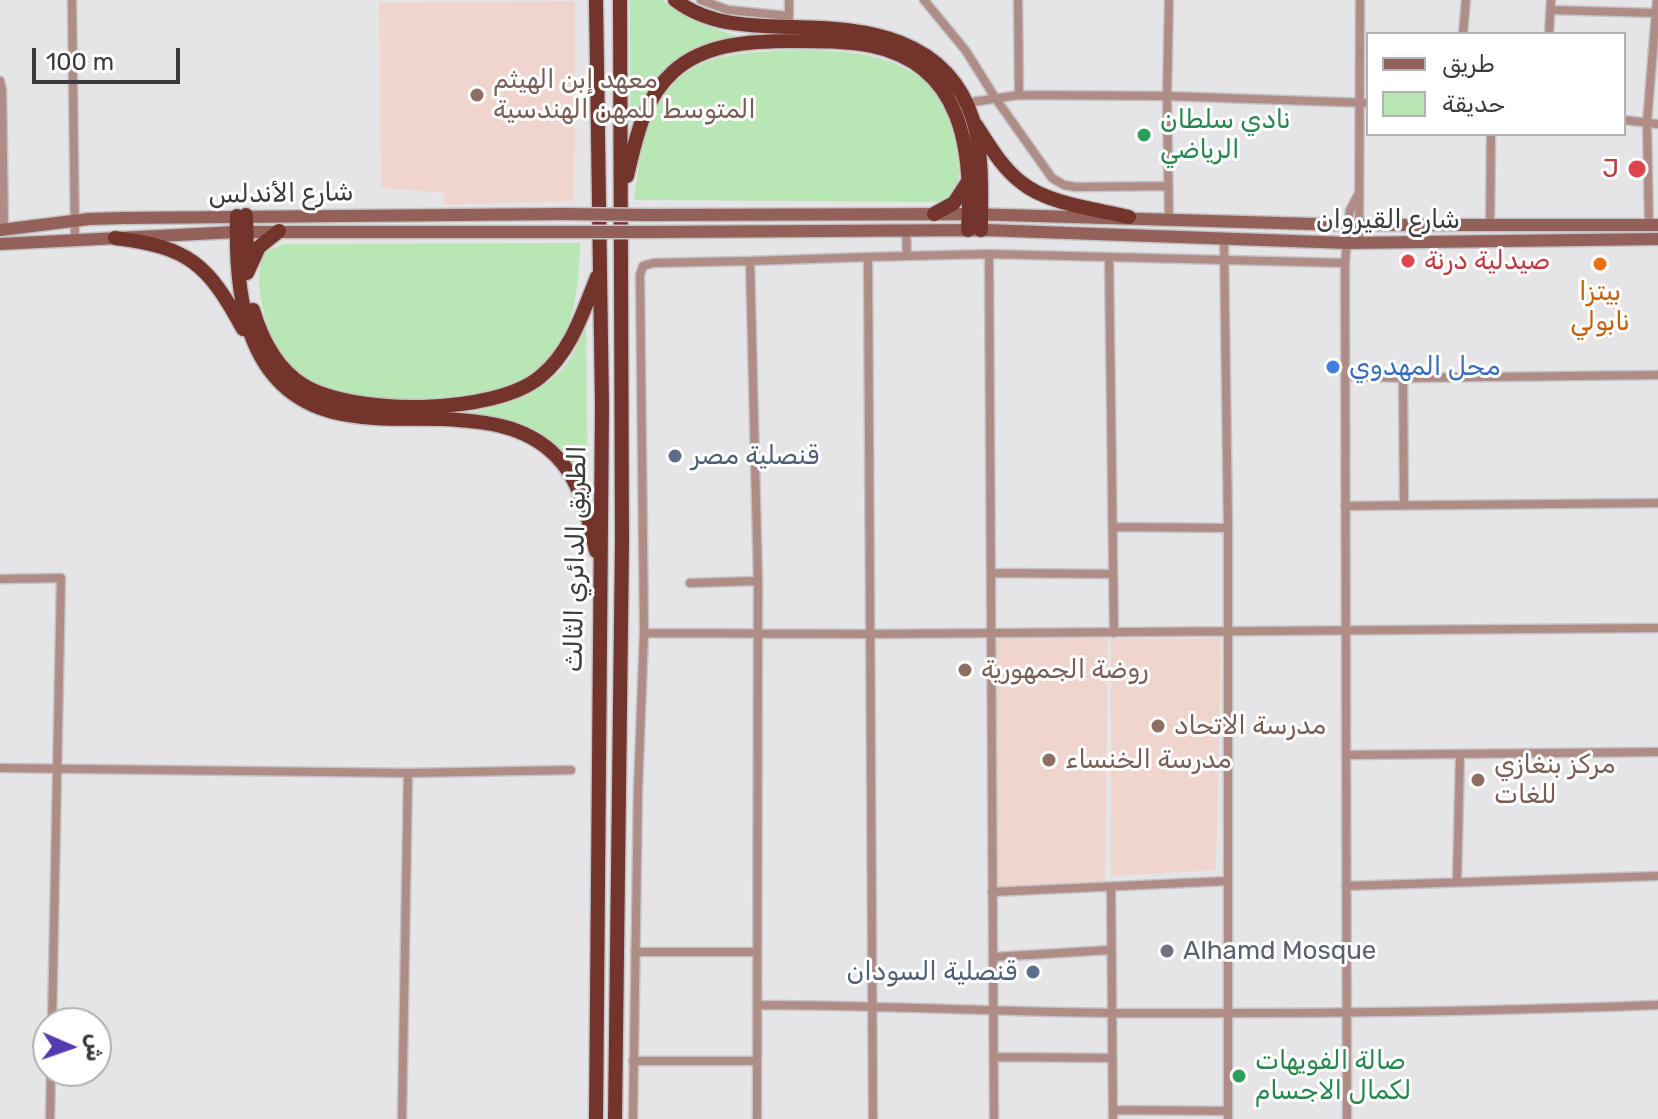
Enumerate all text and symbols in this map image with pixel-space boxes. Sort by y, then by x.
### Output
scale bar [36,32,184,82]
legend [1366,32,1626,136]
text: 100 m [46,48,114,76]
text: طريق [1442,50,1495,78]
place label: معهد إبن الهيثم المتوسط للمهن الهندسية [493,64,756,126]
marker: معهد إبن الهيثم المتوسط للمهن الهندسية [468,86,486,104]
text: حديقة [1442,90,1505,118]
place label: نادي سلطان الرياضي [1160,104,1290,166]
marker: نادي سلطان الرياضي [1135,126,1153,144]
place label: J [1603,153,1619,185]
marker: J [1626,158,1648,180]
street label: شارع الأندلس [208,177,354,211]
street label: شارع القيروان [1316,204,1460,236]
place label: صيدلية درنة [1424,245,1550,277]
marker: صيدلية درنة [1399,252,1417,270]
marker: بيتزا نابولي [1591,255,1609,273]
place label: بيتزا نابولي [1570,276,1630,338]
place label: محل المهدوي [1349,351,1500,383]
marker: محل المهدوي [1324,358,1342,376]
place label: قنصلية مصر [691,440,819,472]
street label: الطريق الدائري الثالث [558,445,594,673]
marker: قنصلية مصر [666,447,684,465]
place label: روضة الجمهورية [981,654,1148,686]
marker: روضة الجمهورية [956,661,974,679]
place label: مدرسة الاتحاد [1174,710,1326,742]
marker: مدرسة الاتحاد [1149,717,1167,735]
place label: مدرسة الخنساء [1065,744,1231,776]
place label: مركز بنغازي للغات [1494,749,1615,810]
marker: مدرسة الخنساء [1040,751,1058,769]
marker: مركز بنغازي للغات [1469,771,1487,789]
place label: Alhamd Mosque [1183,935,1376,967]
marker: Alhamd Mosque [1158,942,1176,960]
place label: قنصلية السودان [847,956,1017,988]
marker: قنصلية السودان [1024,963,1042,981]
north arrow [32,1007,112,1087]
text: ش [81,1033,108,1062]
place label: صالة الفويهات لكمال الاجسام [1255,1045,1411,1106]
marker: صالة الفويهات لكمال الاجسام [1230,1067,1248,1085]

